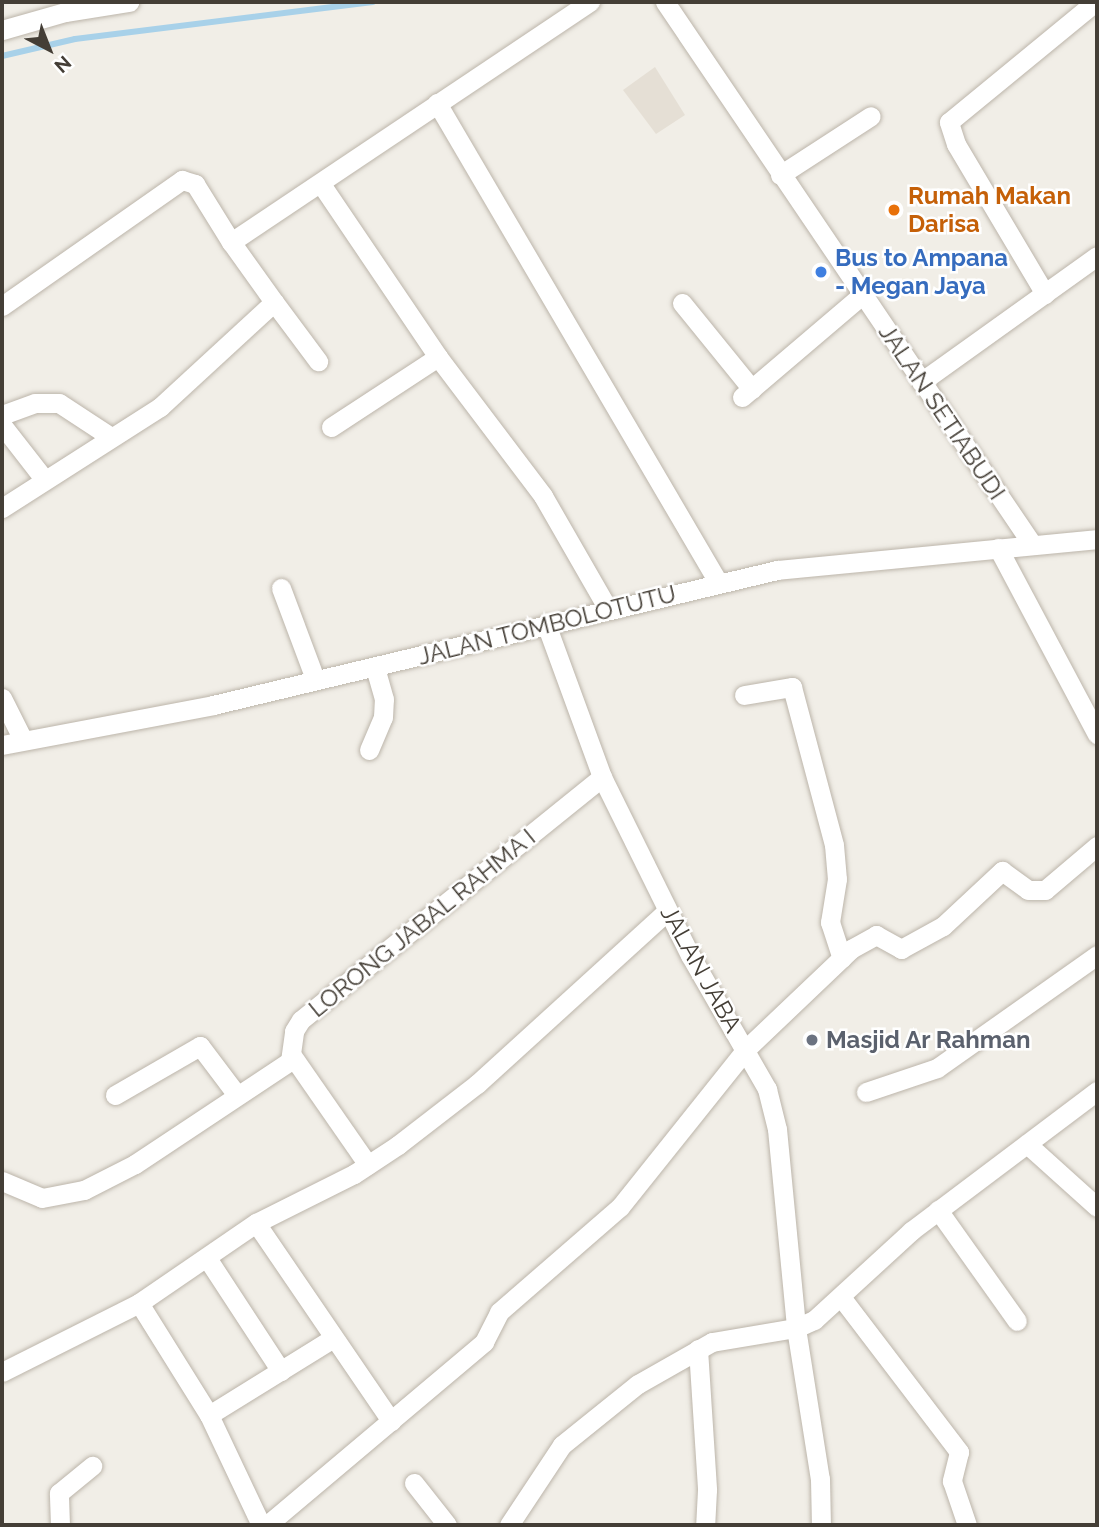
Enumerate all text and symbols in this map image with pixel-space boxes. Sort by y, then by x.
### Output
north arrow [14,14,84,84]
text: N [50,52,76,78]
place label: Rumah Makan Darisa [908,182,1071,238]
marker: Rumah Makan Darisa [886,202,902,218]
place label: Bus to Ampana - Megan Jaya [835,244,1009,300]
marker: Bus to Ampana - Megan Jaya [813,264,829,280]
street label: JALAN SETIABUDI [873,319,1011,505]
street label: JALAN TOMBOLOTUTU [415,579,679,671]
street label: LORONG JABAL RAHMA I [302,822,542,1024]
street label: JALAN JABA [654,900,748,1038]
place label: Masjid Ar Rahman [826,1026,1032,1054]
marker: Masjid Ar Rahman [804,1032,820,1048]

